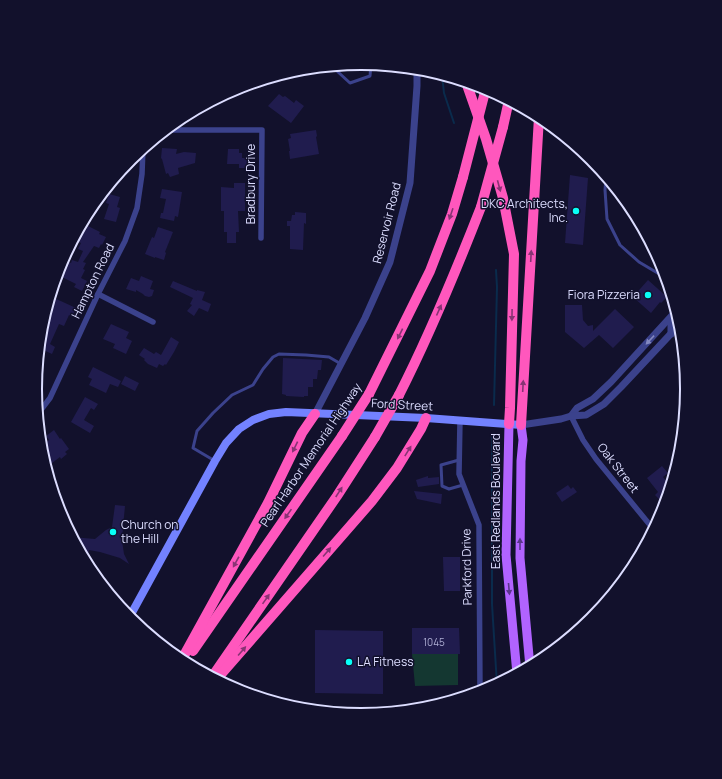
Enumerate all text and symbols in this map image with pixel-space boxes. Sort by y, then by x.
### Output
street label: Bradbury Drive [242,144,259,224]
street label: Reservoir Road [368,180,405,265]
one-way arrow [496,180,502,192]
place label: DKC Architects, Inc. [481,195,568,226]
marker: DKC Architects, Inc. [571,206,581,216]
one-way arrow [448,209,454,221]
street label: Hampton Road [67,240,118,321]
one-way arrow [527,250,534,262]
place label: Fiora Pizzeria [568,286,640,303]
marker: Fiora Pizzeria [643,290,653,300]
one-way arrow [436,304,442,315]
one-way arrow [509,309,515,322]
one-way arrow [397,328,403,339]
one-way arrow [645,335,654,345]
street label: Pearl Harbor Memorial Highway [256,379,366,530]
one-way arrow [519,380,526,392]
street label: Ford Street [371,394,434,415]
street label: East Redlands Boulevard [487,433,504,569]
street label: Oak Street [594,439,643,496]
one-way arrow [292,441,298,452]
one-way arrow [404,446,412,456]
one-way arrow [335,487,343,497]
one-way arrow [284,509,292,519]
place label: Church on the Hill [121,516,178,547]
marker: Church on the Hill [108,527,118,537]
street label: Parkford Drive [457,528,476,606]
one-way arrow [517,537,523,550]
one-way arrow [322,547,331,558]
one-way arrow [232,556,239,568]
one-way arrow [506,583,513,595]
one-way arrow [262,594,270,605]
house number: 1045 [423,635,445,649]
one-way arrow [237,646,246,655]
place label: LA Fitness [357,653,413,670]
marker: LA Fitness [344,657,354,667]

